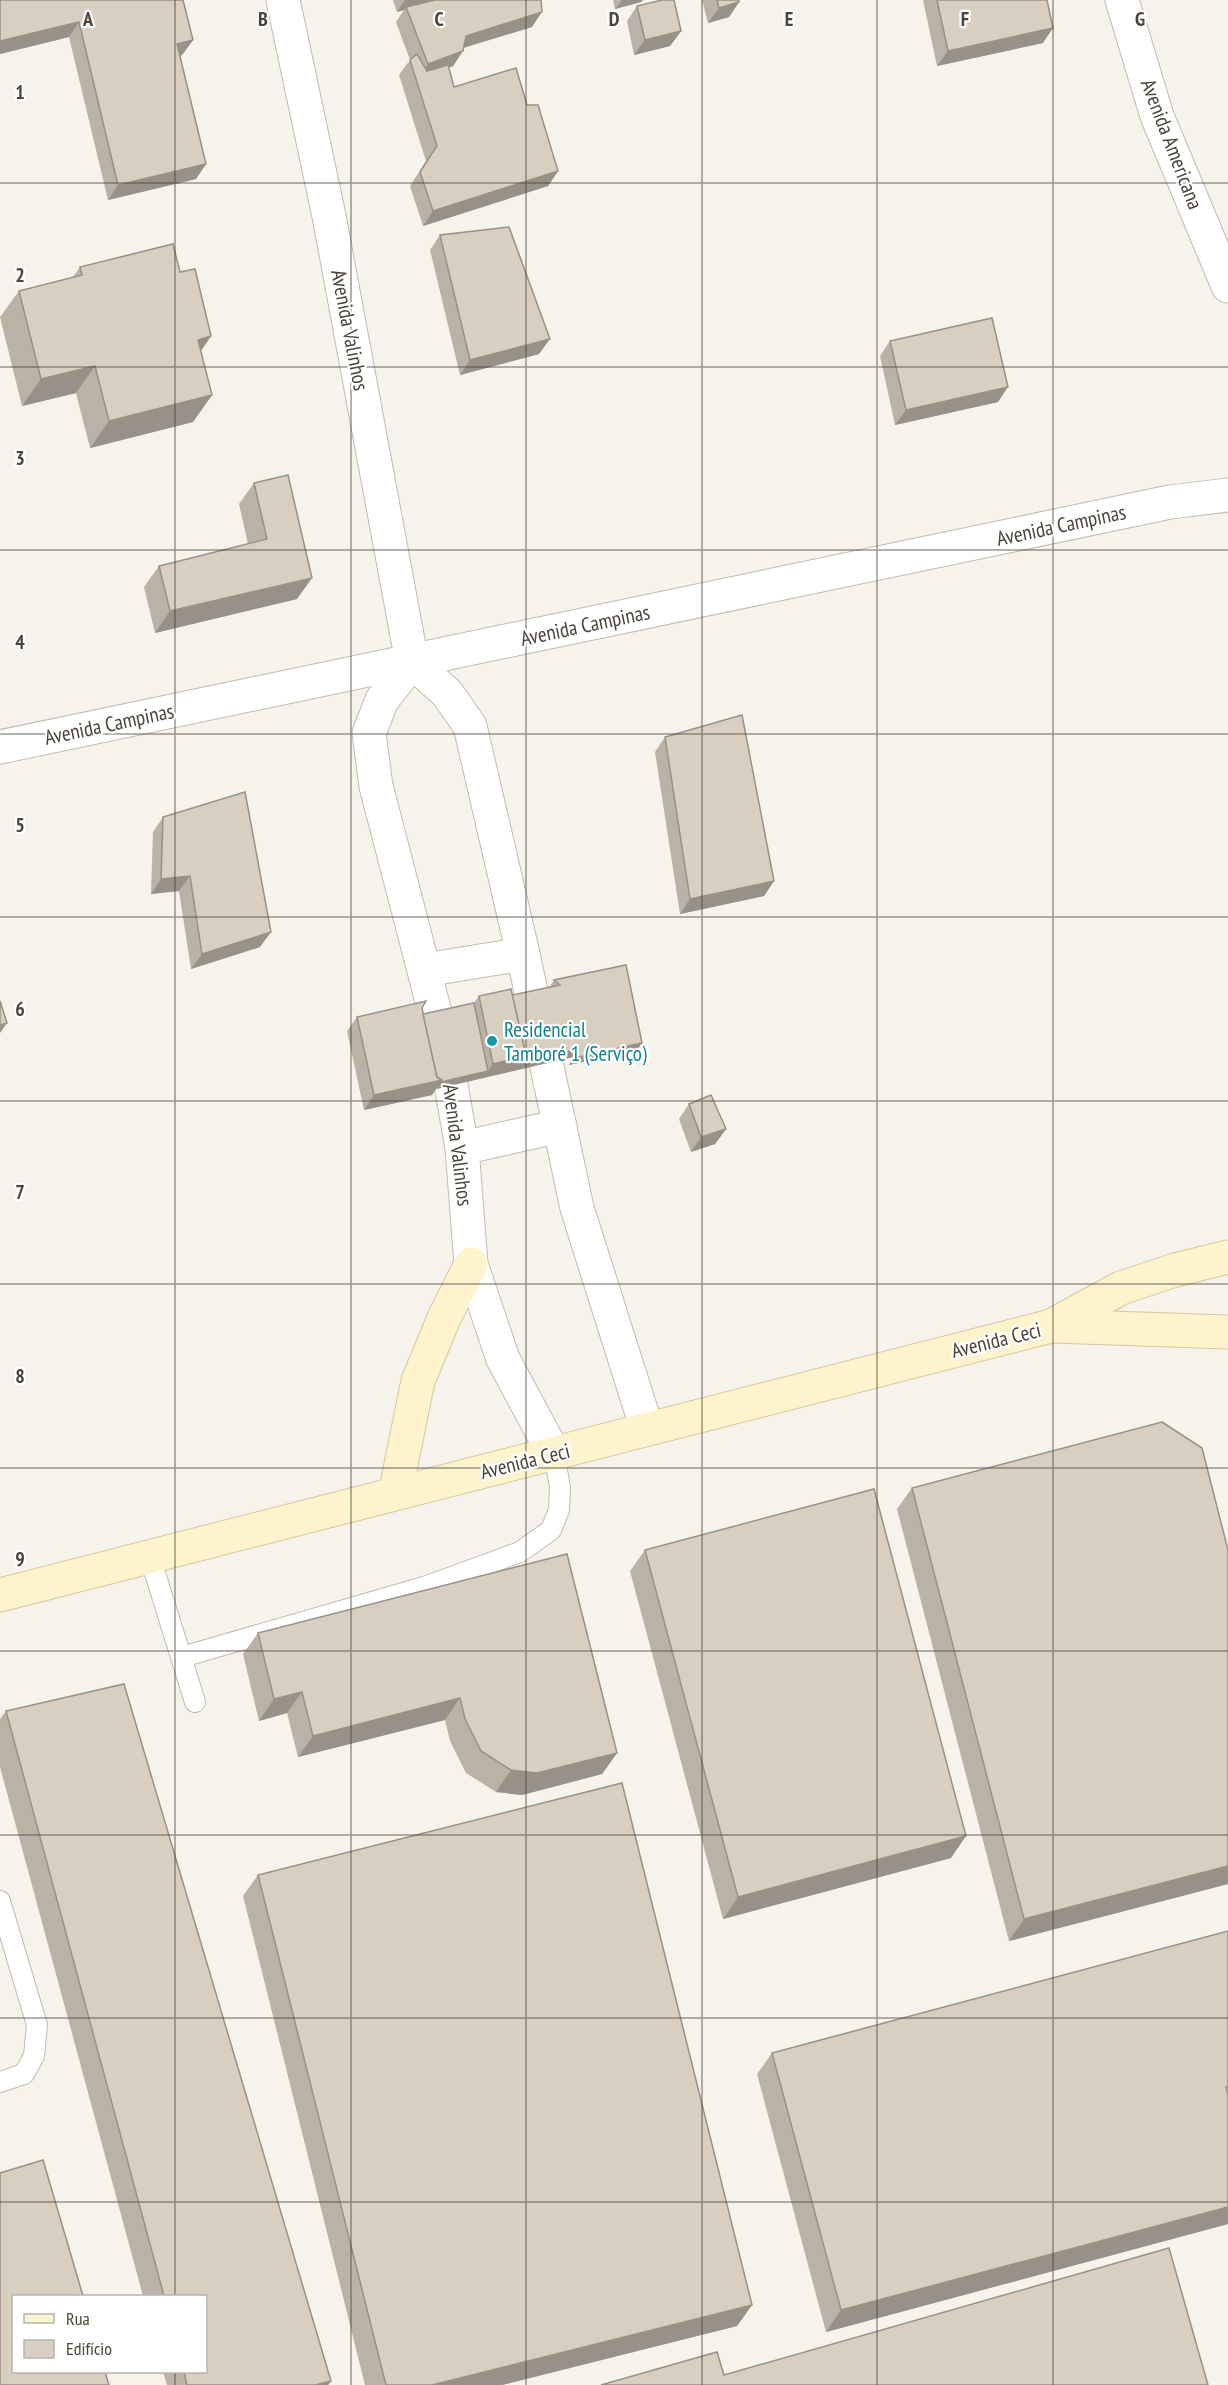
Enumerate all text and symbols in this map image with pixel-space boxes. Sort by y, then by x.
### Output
text: A [82,6,94,32]
text: B [258,6,268,32]
text: C [434,6,444,32]
text: D [609,6,620,32]
text: E [785,6,793,32]
text: F [961,6,969,32]
text: G [1135,6,1145,32]
street label: Avenida Americana [1135,75,1209,213]
text: 1 [15,79,25,105]
text: 2 [15,262,25,288]
street label: Avenida Valinhos [325,267,375,393]
text: 3 [15,445,25,471]
street label: Avenida Campinas [994,498,1128,552]
street label: Avenida Campinas [518,598,652,652]
text: 4 [15,629,25,655]
street label: Avenida Campinas [42,697,176,751]
text: 5 [15,812,25,838]
text: 6 [15,996,25,1022]
place label: Residencial Tamboré 1 (Serviço) [504,1016,647,1067]
marker: Residencial Tamboré 1 (Serviço) [485,1034,499,1048]
street label: Avenida Valinhos [437,1082,479,1208]
text: 7 [15,1179,25,1205]
street label: Avenida Ceci [948,1316,1044,1364]
text: 8 [15,1363,25,1389]
street label: Avenida Ceci [477,1437,573,1485]
text: 9 [15,1546,25,1572]
legend [12,2295,207,2373]
text: Rua [66,2307,90,2330]
text: Edifício [66,2337,112,2360]

